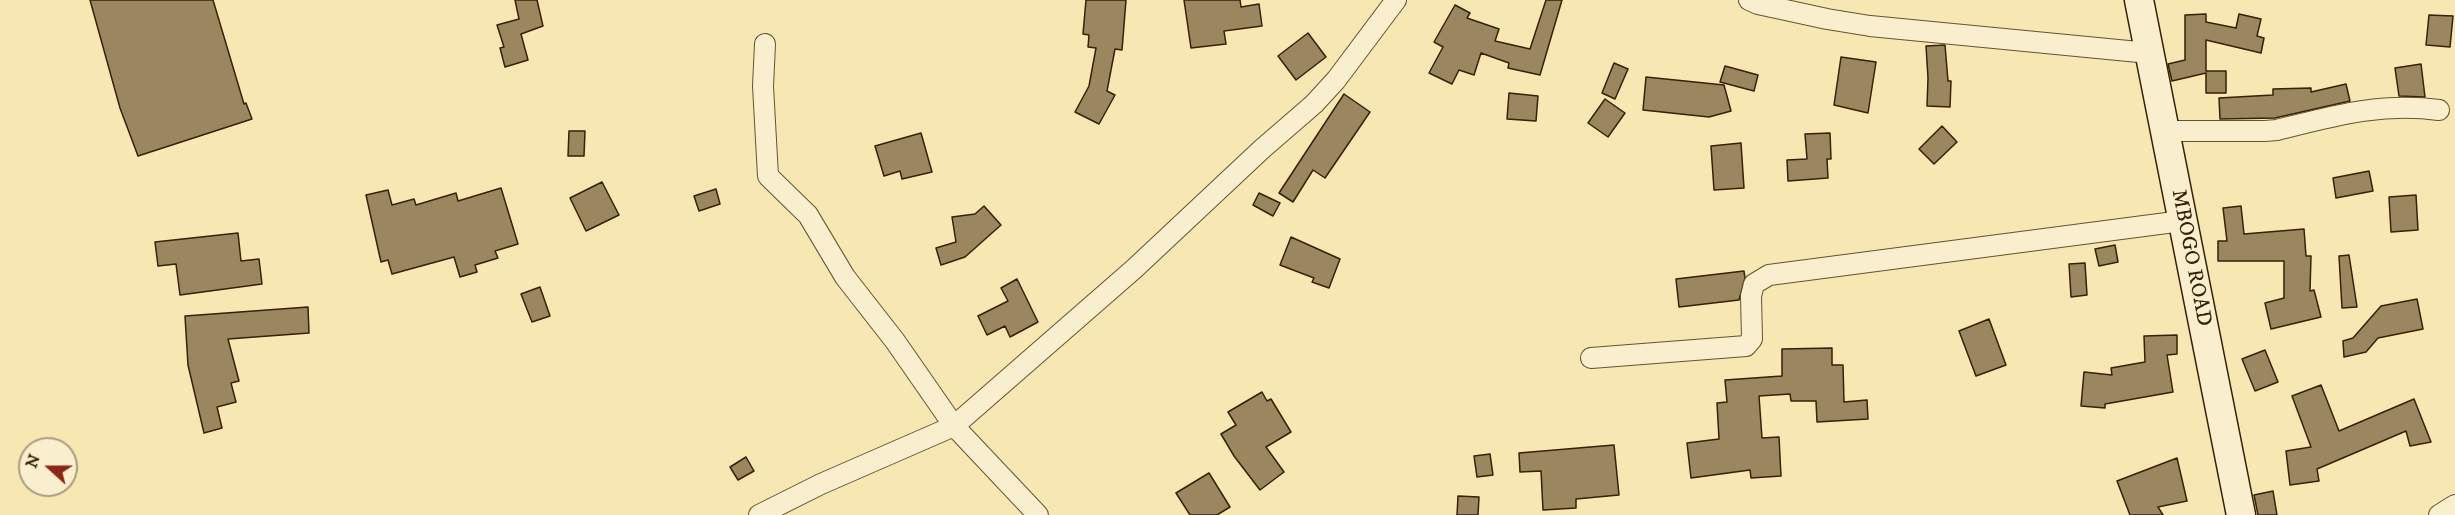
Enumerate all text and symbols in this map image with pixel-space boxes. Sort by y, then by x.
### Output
street label: MBOGO ROAD [2164,187,2216,329]
north arrow [18,437,78,497]
text: N [21,452,45,471]

